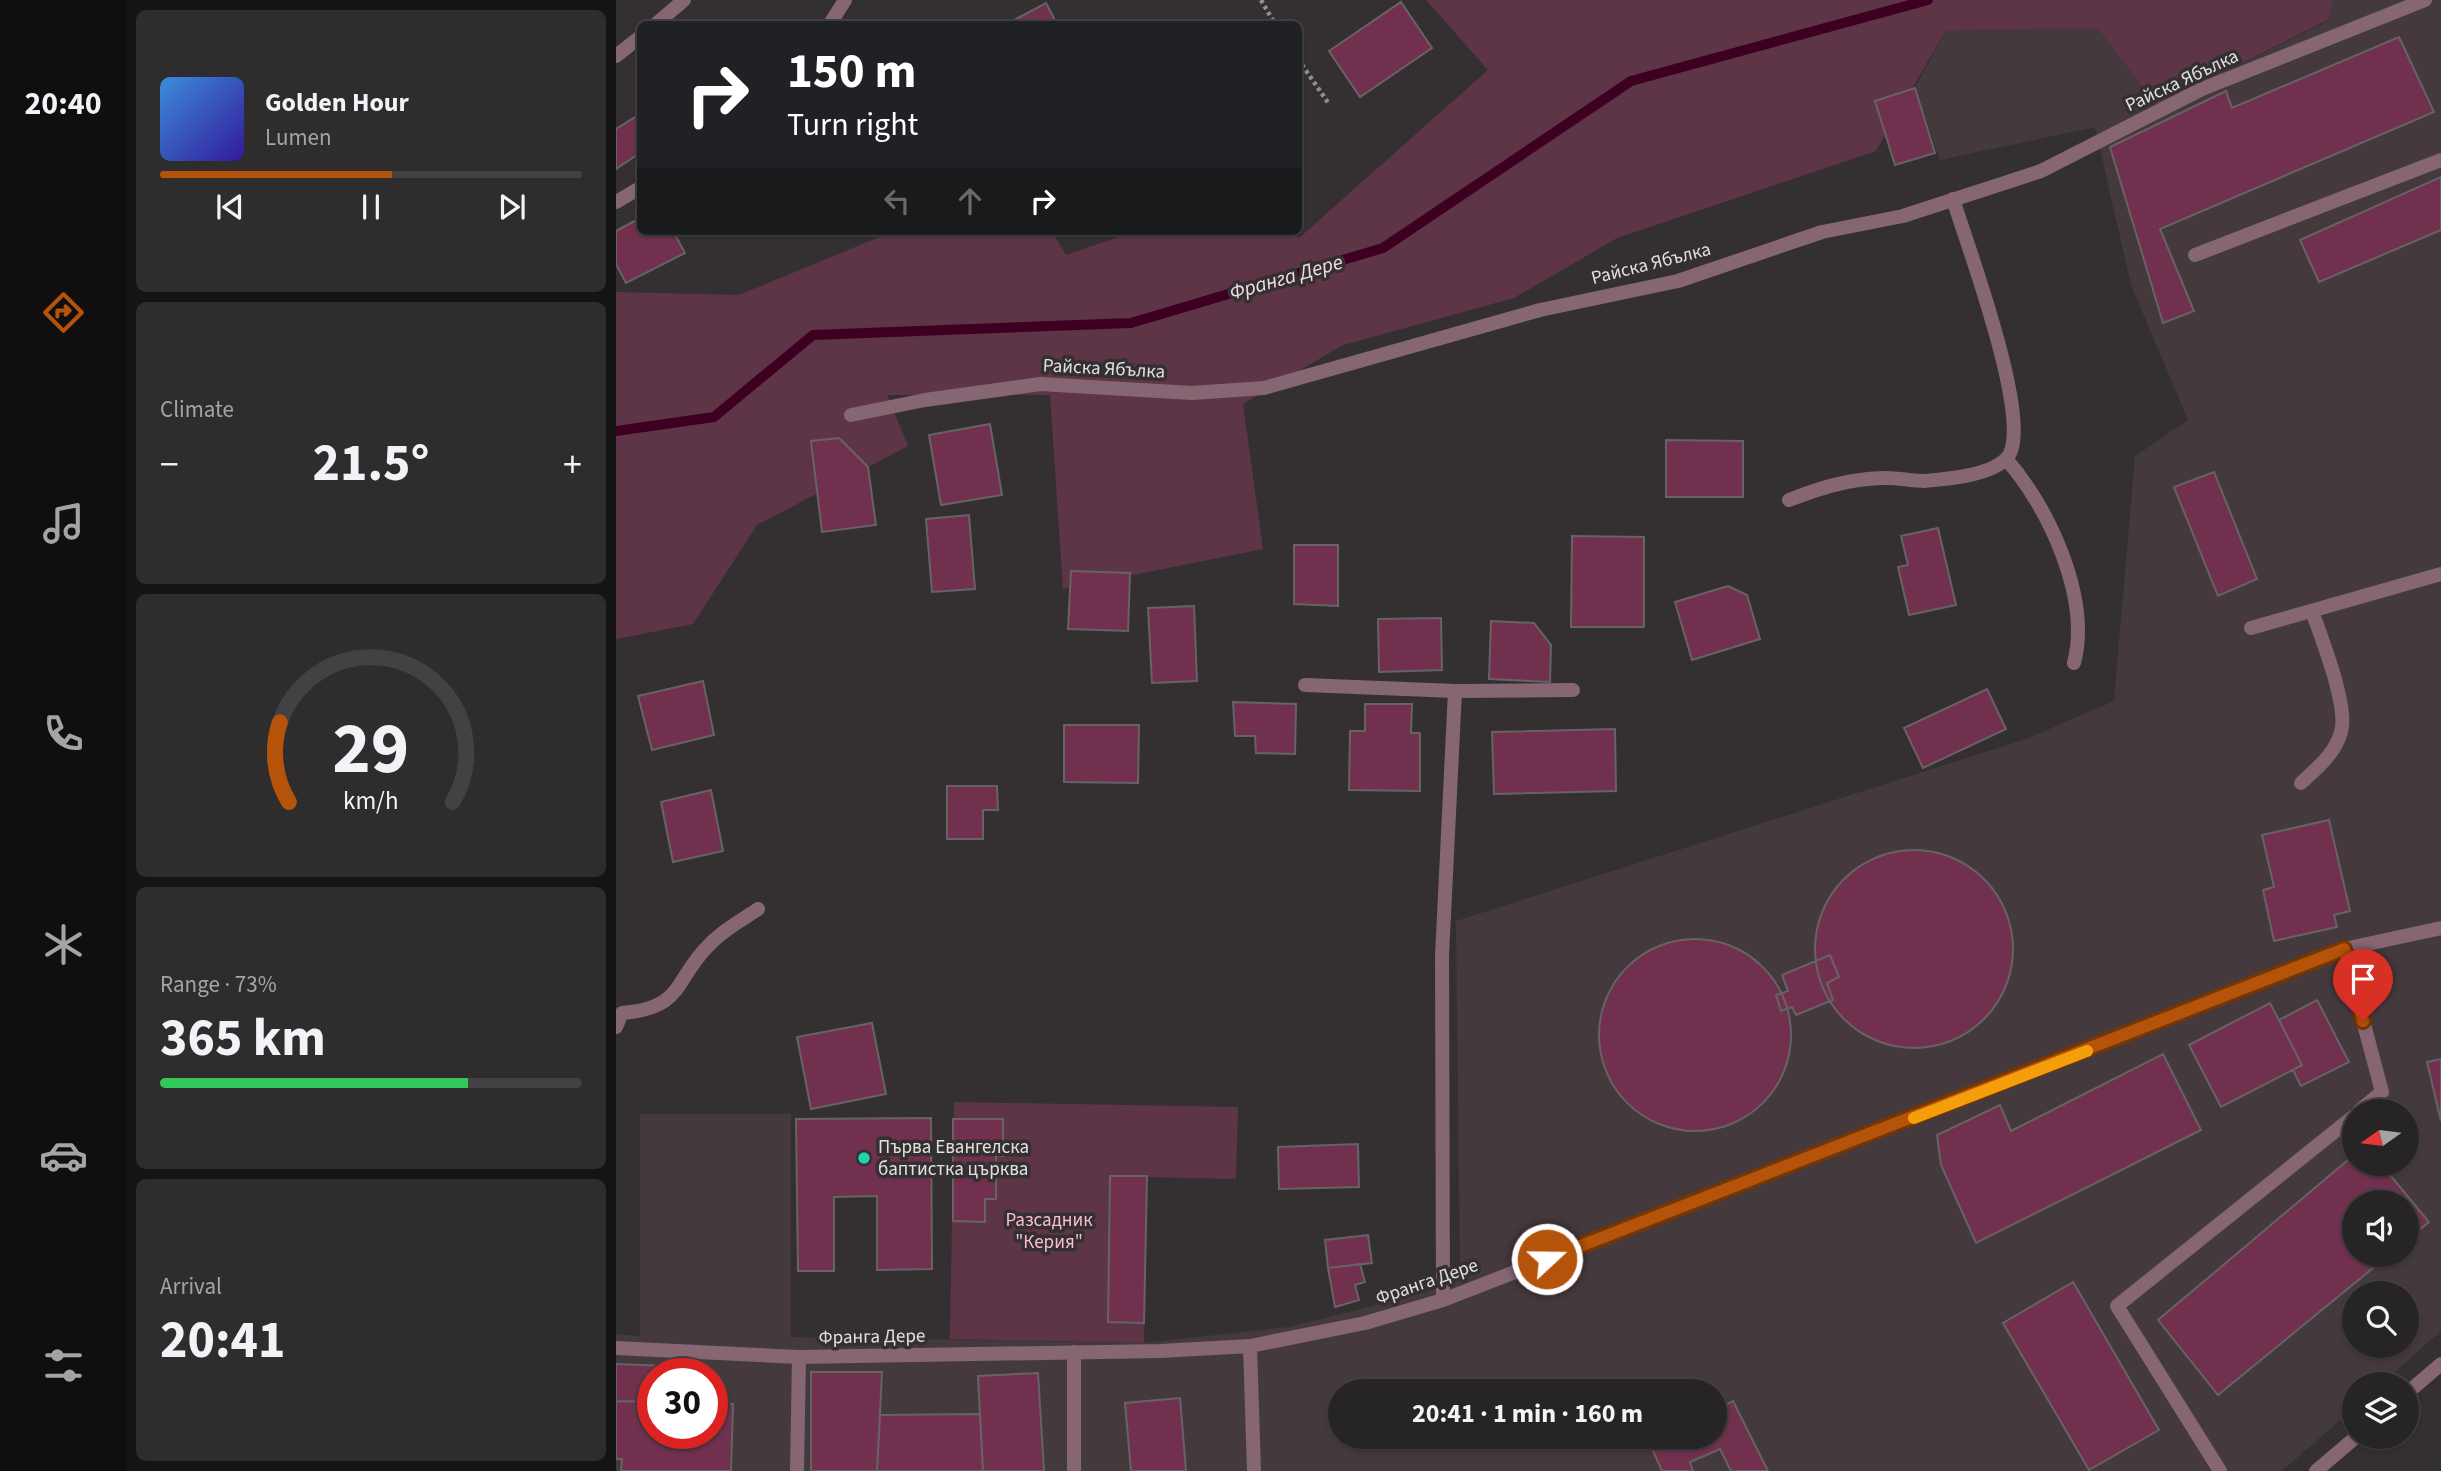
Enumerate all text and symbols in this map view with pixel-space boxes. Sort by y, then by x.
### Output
text: 150 m [787,37,916,107]
street label: Райска Ябълка [2121,43,2243,119]
icon: right [672,49,763,140]
text: 20:40 [24,81,102,127]
text: Golden Hour [265,84,409,121]
text: Turn right [787,102,918,148]
text: Lumen [265,121,332,154]
icon: left [878,182,916,220]
icon: ahead [951,182,989,220]
icon: right [1024,182,1062,220]
icon: previous [211,188,249,226]
icon: pause [352,188,390,226]
icon: next [493,188,531,226]
street label: Райска Ябълка [1588,236,1714,292]
water label: Франга Дере [1226,246,1346,308]
icon: directions [39,288,88,337]
street label: Райска Ябълка [1042,352,1166,386]
text: Climate [160,393,234,426]
text: 21.5° [313,427,429,501]
text: − [160,438,179,492]
text: + [563,438,582,492]
icon: music [39,499,88,548]
text: 29 [333,697,409,801]
icon: phone [39,709,88,758]
text: km/h [343,782,399,818]
icon: climate [39,920,88,969]
pin [2333,949,2393,1021]
icon: arrive [2344,960,2382,998]
text: Range · 73% [160,968,277,1001]
text: 365 km [160,1002,326,1076]
north arrow [2342,1099,2418,1176]
map controls [2342,1099,2419,1449]
icon: car [39,1131,88,1180]
place label: Първа Евангелска баптистка църква [878,1134,1029,1183]
marker: Първа Евангелска баптистка църква [856,1150,872,1166]
button: sound [2342,1190,2419,1267]
park label: Разсадник "Керия" [1005,1207,1093,1256]
position arrow [1510,1222,1584,1296]
street label: Франга Дере [1372,1252,1482,1312]
text: Arrival [160,1270,222,1303]
button: search [2342,1281,2419,1358]
text: 20:41 [160,1304,285,1378]
street label: Франга Дере [818,1323,926,1351]
icon: filters [39,1341,88,1390]
speed limit sign: 30 [637,1358,728,1449]
button: layers [2342,1372,2419,1449]
text: 20:41 · 1 min · 160 m [1412,1395,1643,1432]

